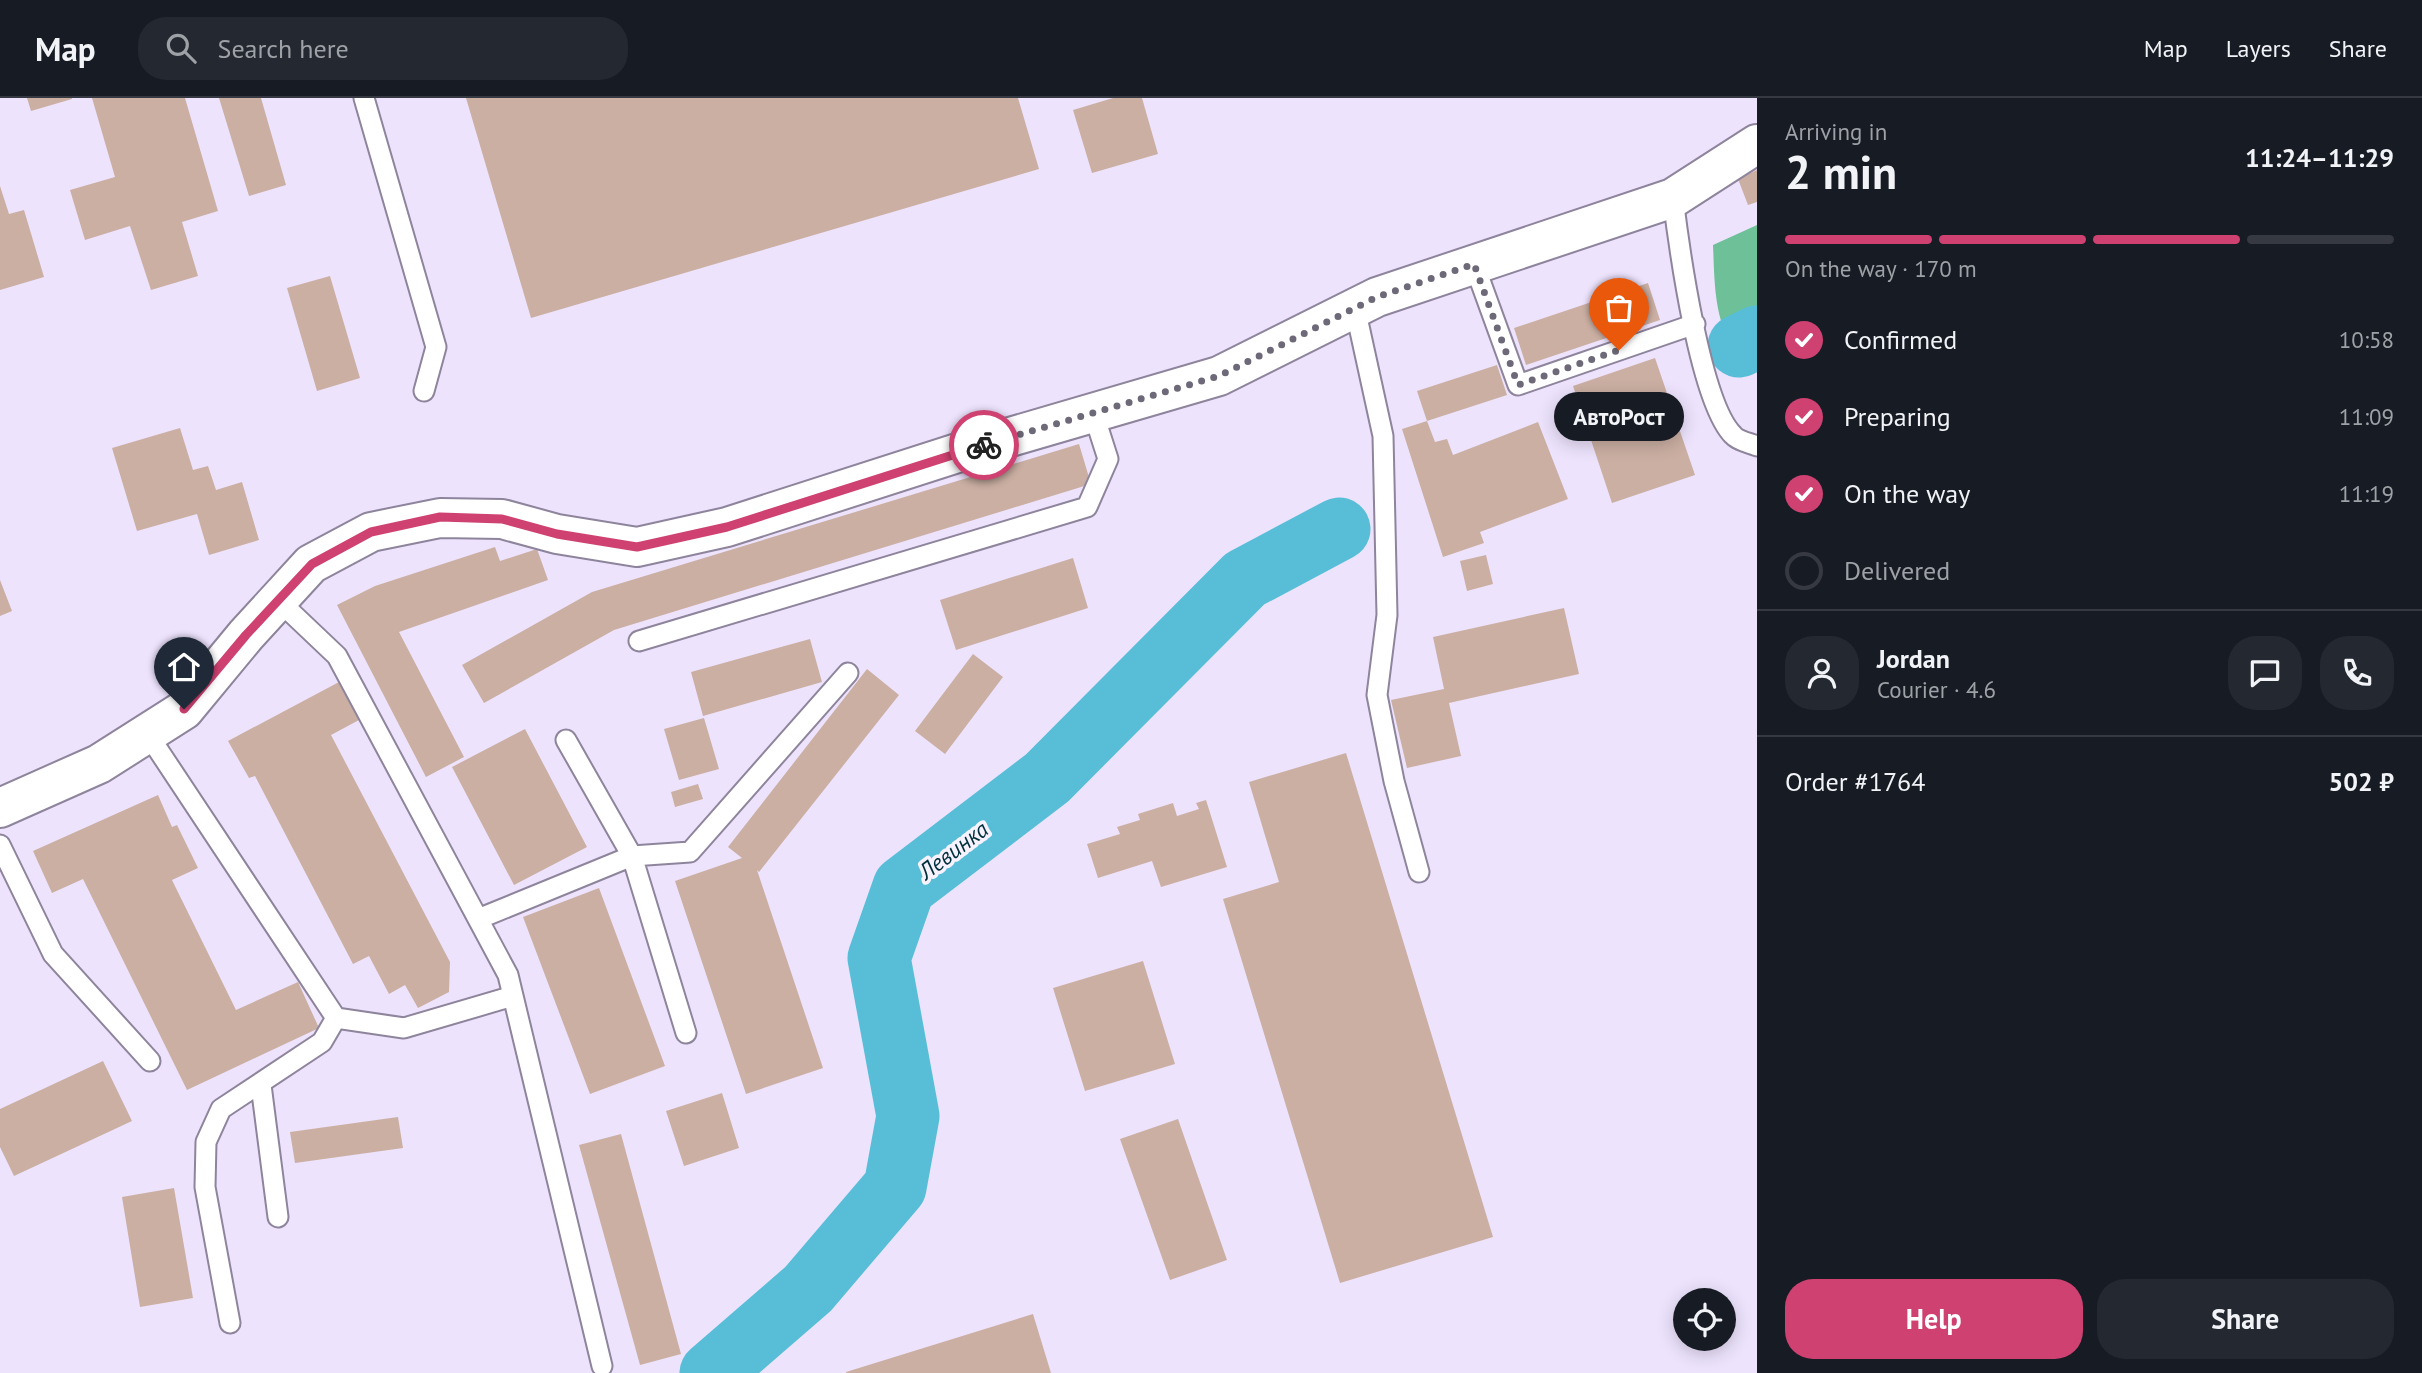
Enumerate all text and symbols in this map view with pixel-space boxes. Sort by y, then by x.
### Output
search box [138,17,628,80]
text: Map [35,27,96,70]
icon: search [162,29,200,67]
text: Search here [218,32,349,65]
text: Map [2144,33,2188,64]
text: Layers [2226,33,2291,64]
text: Share [2329,33,2387,64]
text: Arriving in [1785,117,1887,146]
text: 11:24–11:29 [2245,141,2394,174]
text: 2 min [1785,142,1897,202]
text: On the way · 170 m [1785,254,1977,283]
pin [1589,278,1649,350]
icon: bag [1600,289,1638,327]
icon: check [1785,321,1823,359]
text: Confirmed [1844,323,1957,356]
text: 10:58 [2339,325,2394,354]
callout: АвтоРост [1554,392,1684,441]
icon: check [1785,398,1823,436]
text: Preparing [1844,400,1951,433]
text: АвтоРост [1573,402,1665,431]
text: 11:09 [2339,402,2394,431]
courier [949,410,1019,480]
icon: bike [965,426,1003,464]
icon: check [1785,475,1823,513]
text: On the way [1844,477,1970,510]
text: 11:19 [2339,479,2394,508]
text: Delivered [1844,554,1950,587]
button: person [1785,636,1859,710]
button: chat [2228,636,2302,710]
button: phone [2320,636,2394,710]
pin [154,637,214,709]
text: Jordan [1877,642,1950,675]
icon: home [165,648,203,686]
text: Courier · 4.6 [1877,675,1996,704]
text: Order #1764 [1785,765,1925,798]
text: 502 ₽ [2328,765,2394,798]
water label: Левинка [912,814,994,886]
button: Help [1785,1279,2083,1359]
button: Share [2097,1279,2394,1359]
map controls [1673,1288,1736,1351]
button: locate [1673,1288,1736,1351]

